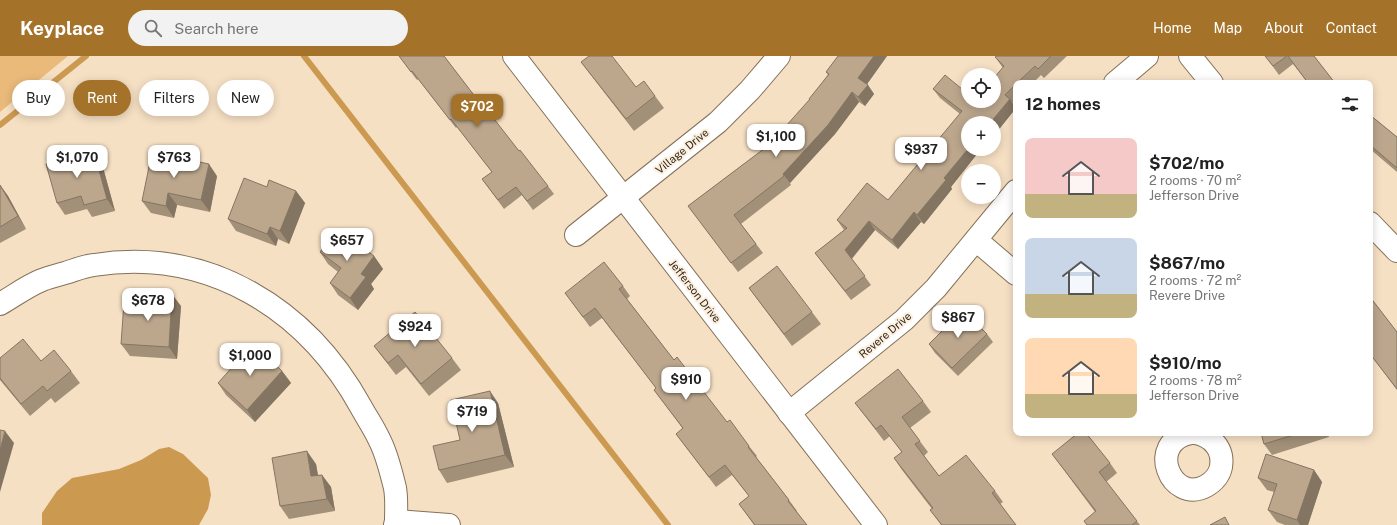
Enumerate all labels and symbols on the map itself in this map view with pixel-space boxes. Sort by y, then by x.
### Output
pin: $702 [453,94,501,128]
pin: $1,100 [743,124,809,158]
street label: Village Drive [653,126,711,176]
pin: $937 [897,137,945,171]
pin: $1,070 [44,145,110,179]
pin: $763 [150,145,198,179]
pin: $657 [323,228,371,262]
street label: Jefferson Drive [667,257,723,325]
pin: $678 [124,288,172,322]
pin: $867 [934,305,982,339]
street label: Revere Drive [856,310,914,360]
pin: $924 [391,314,439,348]
pin: $1,000 [217,343,283,377]
pin: $910 [662,367,710,401]
pin: $719 [448,399,496,433]

